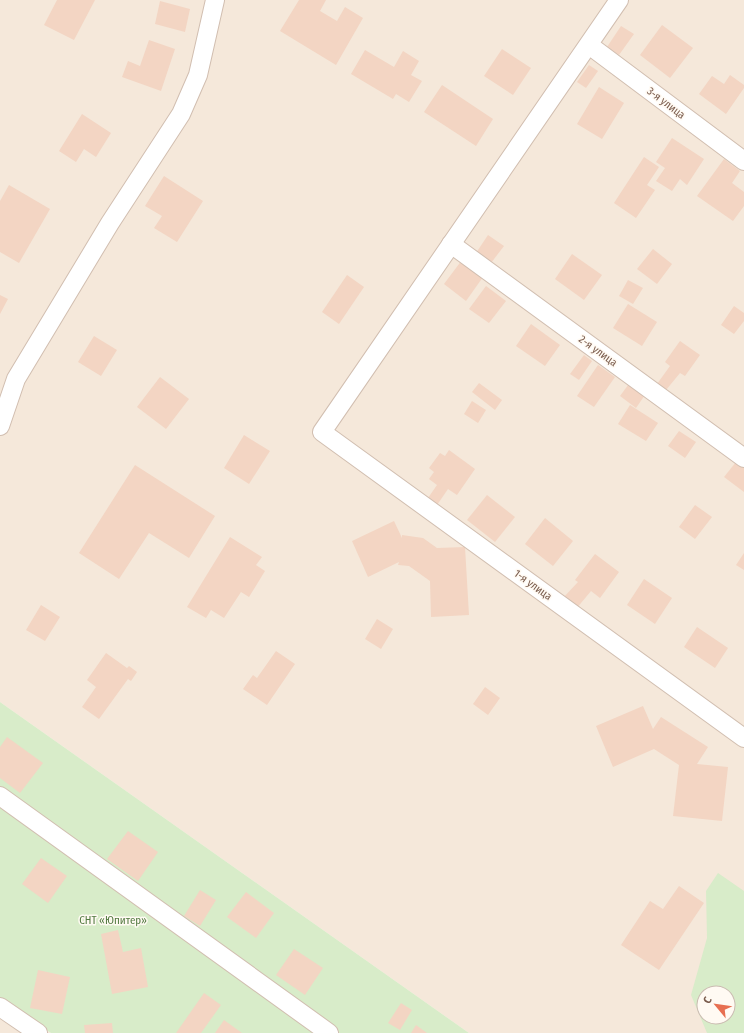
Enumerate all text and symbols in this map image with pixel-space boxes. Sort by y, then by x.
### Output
street label: 3-я улица [644,84,688,122]
street label: 2-я улица [576,333,620,369]
street label: 1-я улица [511,567,555,603]
park label: СНТ «Юпитер» [79,914,147,927]
north arrow [696,985,736,1025]
text: С [701,995,715,1006]

